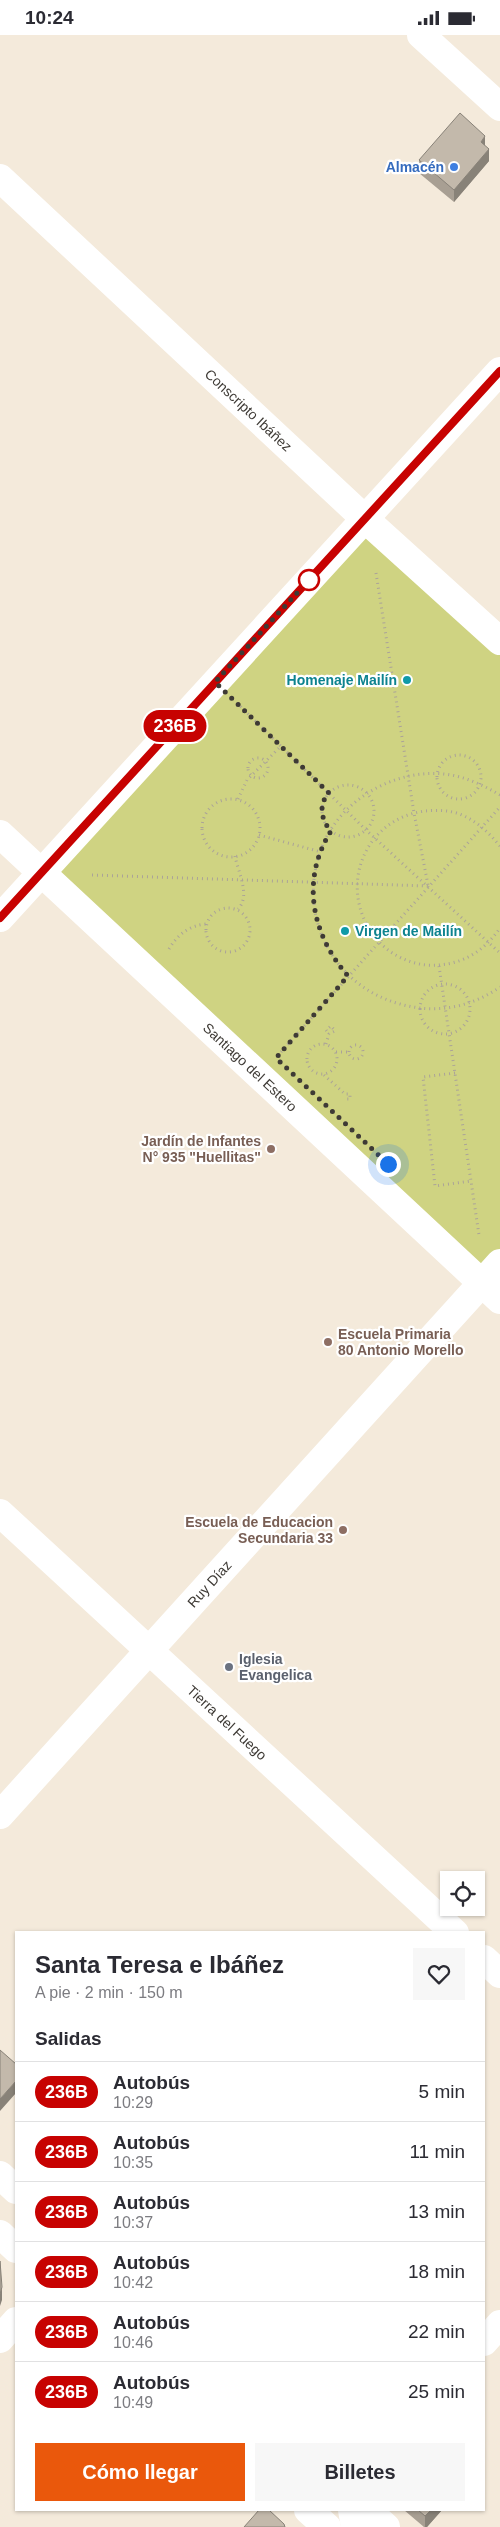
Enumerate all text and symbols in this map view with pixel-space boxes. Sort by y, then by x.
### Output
text: 10:24 [25,7,74,28]
place label: Almacén [386,159,444,175]
marker: Almacén [448,161,460,173]
street label: Conscripto Ibáñez [202,366,295,455]
unlabelled marker [298,569,320,591]
place label: Homenaje Mailín [287,672,397,688]
marker: Homenaje Mailín [401,674,413,686]
line badge: 236B [140,710,210,742]
text: 236B [153,716,197,736]
place label: Virgen de Mailín [355,923,462,939]
marker: Virgen de Mailín [339,925,351,937]
street label: Santiago del Estero [200,1020,301,1115]
place label: Jardín de Infantes N° 935 "Huellitas" [141,1133,261,1165]
marker: Jardín de Infantes N° 935 "Huellitas" [265,1143,277,1155]
your location [376,1152,401,1177]
place label: Escuela Primaria 80 Antonio Morello [338,1326,463,1358]
marker: Escuela Primaria 80 Antonio Morello [322,1336,334,1348]
place label: Escuela de Educacion Secundaria 33 [185,1514,333,1546]
marker: Escuela de Educacion Secundaria 33 [337,1524,349,1536]
street label: Ruy Díaz [184,1557,235,1610]
place label: Iglesia Evangelica [239,1651,312,1683]
marker: Iglesia Evangelica [223,1661,235,1673]
street label: Tierra del Fuego [184,1682,270,1763]
map controls [440,1871,485,1916]
button: locate [440,1871,485,1916]
button: heart [413,1948,465,2000]
text: Santa Teresa e Ibáñez [35,1951,284,1978]
text: A pie · 2 min · 150 m [35,1984,183,2001]
text: Salidas [35,2028,102,2049]
text: Autobús [113,2072,190,2093]
text: 5 min [419,2081,465,2102]
text: 236B [45,2082,88,2102]
text: 10:29 [113,2094,153,2111]
text: Autobús [113,2132,190,2153]
text: 11 min [409,2141,465,2162]
text: 236B [45,2142,88,2162]
text: 10:35 [113,2154,153,2171]
text: Autobús [113,2192,190,2213]
text: 13 min [408,2201,465,2222]
text: 236B [45,2202,88,2222]
text: 10:37 [113,2214,153,2231]
text: Autobús [113,2252,190,2273]
text: 18 min [408,2261,465,2282]
text: 236B [45,2262,88,2282]
text: 10:42 [113,2274,153,2291]
text: Autobús [113,2312,190,2333]
text: 22 min [408,2321,465,2342]
text: 236B [45,2322,88,2342]
text: 10:46 [113,2334,153,2351]
text: Autobús [113,2372,190,2393]
text: 25 min [408,2381,465,2402]
text: 236B [45,2382,88,2402]
text: 10:49 [113,2394,153,2411]
button: Cómo llegar [35,2443,245,2501]
button: Billetes [255,2443,465,2501]

